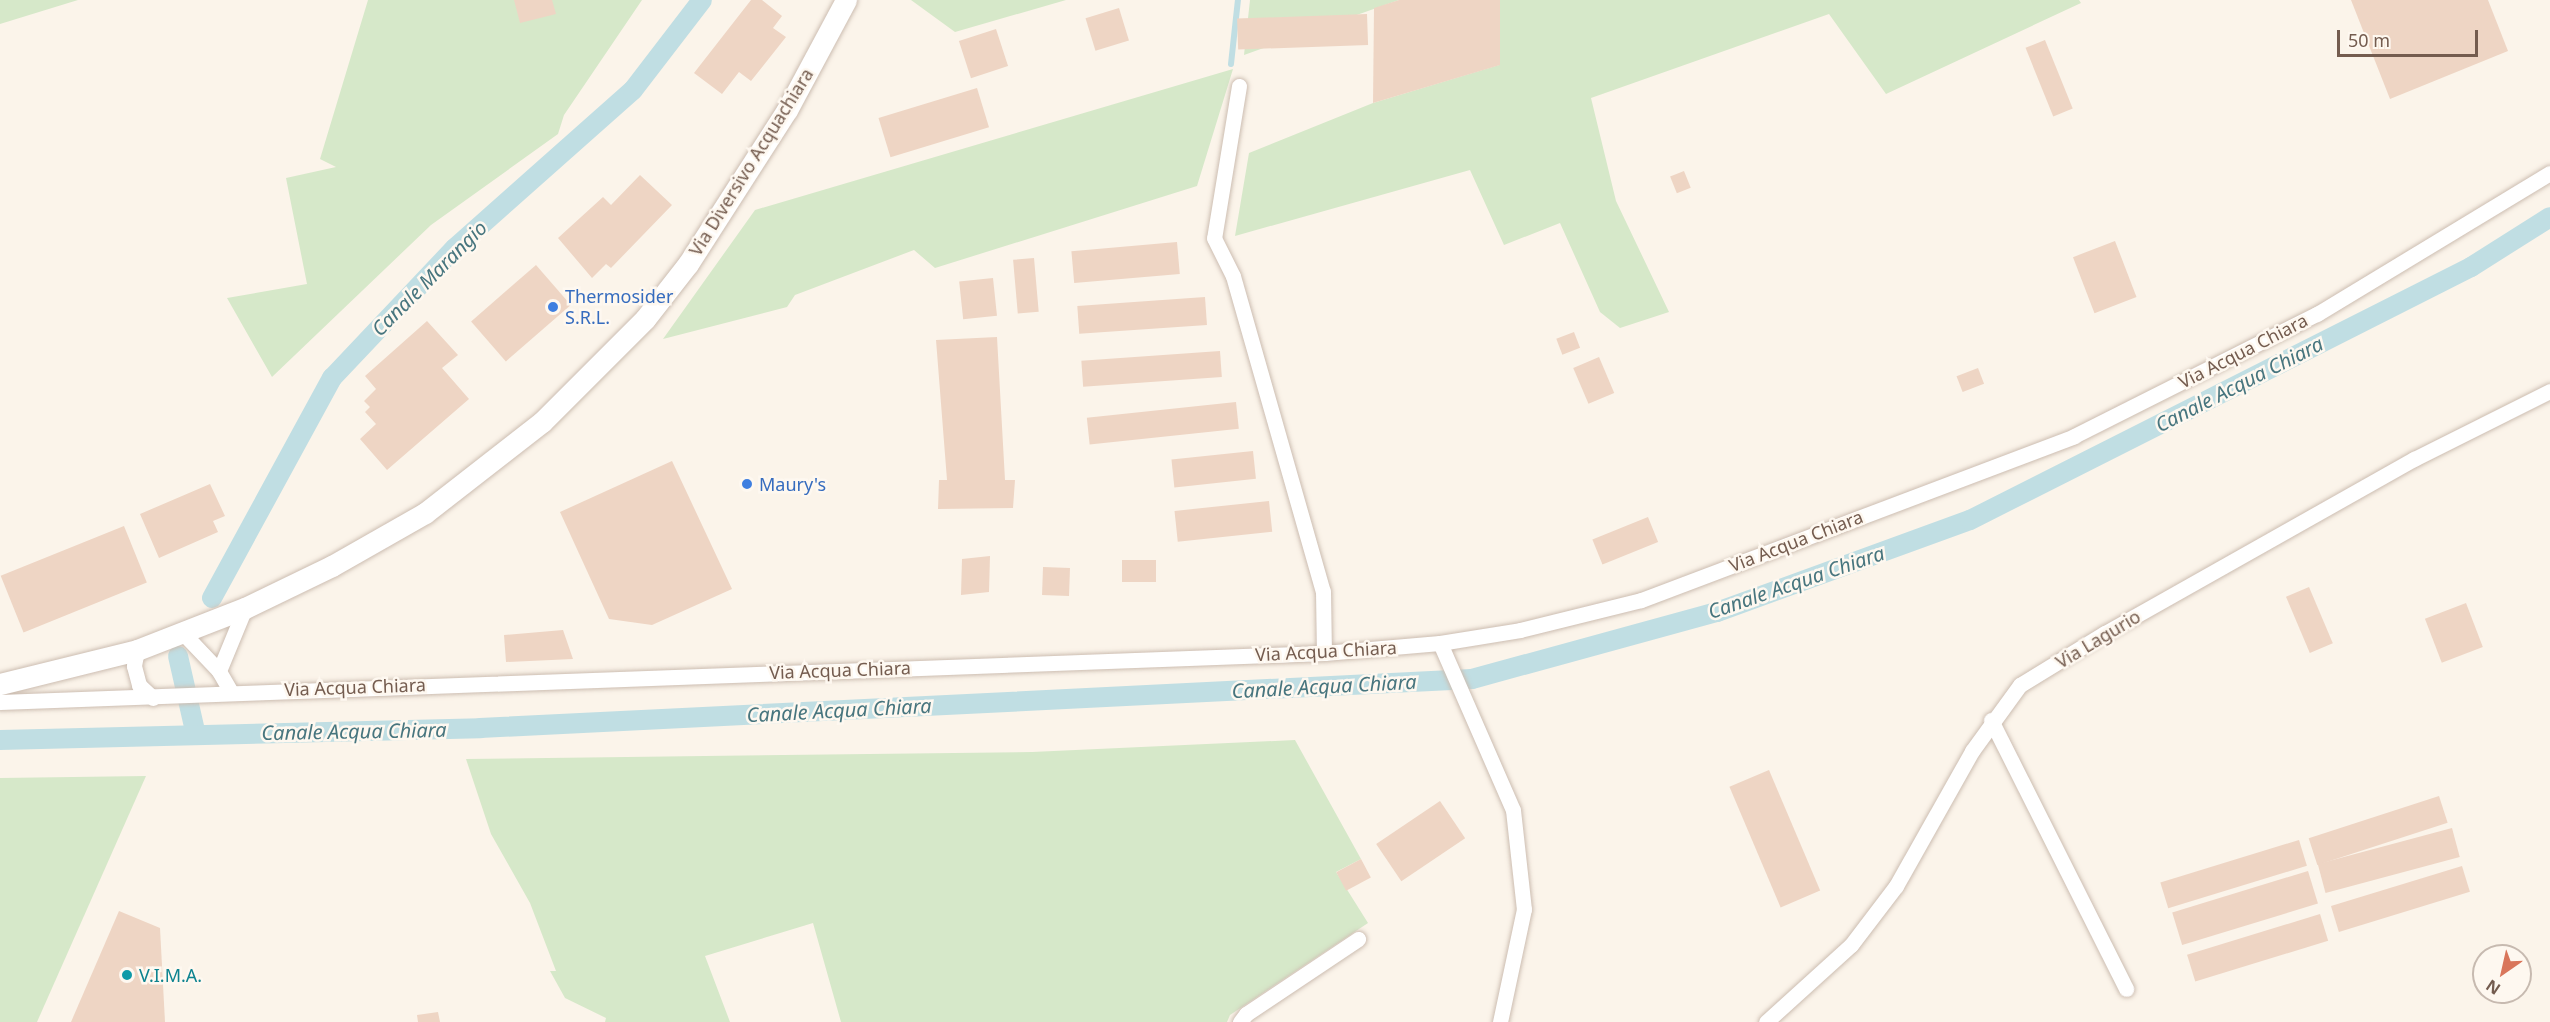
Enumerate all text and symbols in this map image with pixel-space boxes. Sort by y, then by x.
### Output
scale bar [2340,18,2481,56]
text: 50 m [2348,28,2390,52]
street label: Via Diversivo Acquachiara [684,64,818,260]
water label: Canale Marangio [366,215,492,341]
place label: Thermosider S.R.L. [565,286,673,328]
marker: Thermosider S.R.L. [546,300,560,314]
street label: Via Acqua Chiara [2175,309,2311,393]
water label: Canale Acqua Chiara [2151,331,2327,437]
place label: Maury's [759,473,826,495]
marker: Maury's [740,477,754,491]
street label: Via Acqua Chiara [1726,506,1866,576]
water label: Canale Acqua Chiara [1705,541,1887,623]
street label: Via Lagurio [2052,605,2144,673]
street label: Via Acqua Chiara [1255,637,1397,665]
street label: Via Acqua Chiara [769,657,911,683]
water label: Canale Acqua Chiara [1231,669,1417,703]
street label: Via Acqua Chiara [284,674,426,700]
water label: Canale Acqua Chiara [746,693,932,727]
water label: Canale Acqua Chiara [261,717,447,745]
north arrow [2472,944,2532,1004]
place label: V.I.M.A. [139,964,202,986]
marker: V.I.M.A. [120,968,134,982]
text: N [2482,975,2505,1000]

